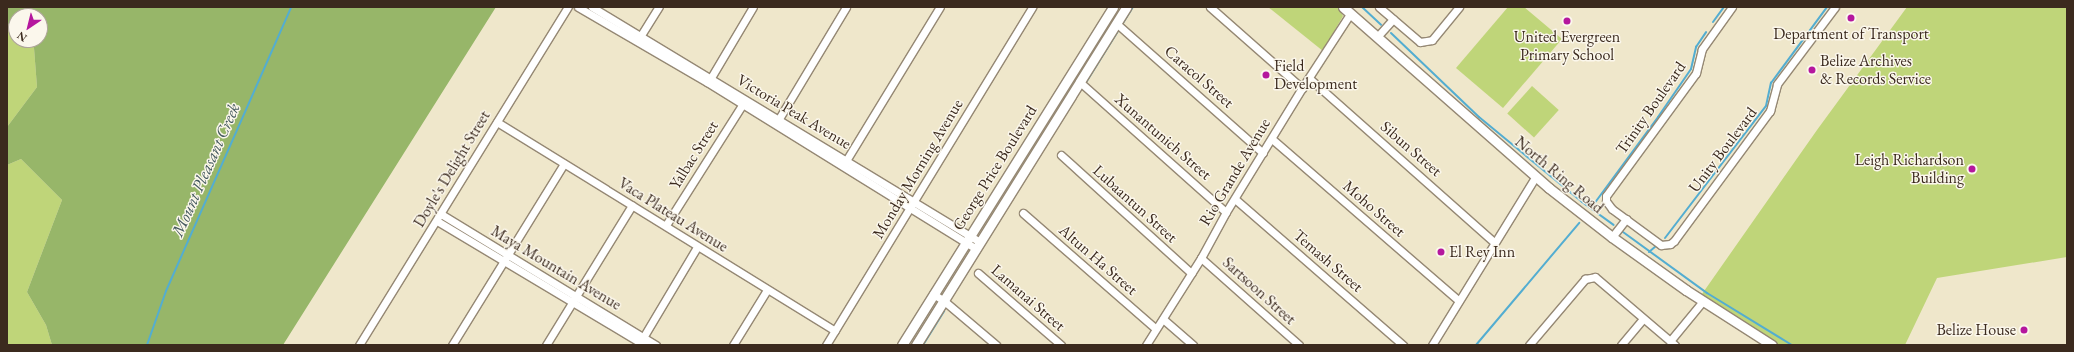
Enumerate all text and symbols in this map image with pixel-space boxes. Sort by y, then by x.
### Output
north arrow [8,8,48,48]
marker: Department of Transport [1846,13,1856,23]
marker: United Evergreen Primary School [1562,16,1572,26]
place label: Department of Transport [1773,24,1929,44]
place label: United Evergreen Primary School [1514,27,1620,65]
text: N [14,29,29,45]
street label: Caracol Street [1160,42,1238,112]
place label: Belize Archives & Records Service [1820,51,1931,89]
place label: Field Development [1274,56,1357,94]
street label: Trinity Boulevard [1612,58,1690,158]
marker: Belize Archives & Records Service [1807,65,1817,75]
street label: Victoria Peak Avenue [733,70,855,154]
marker: Field Development [1261,70,1271,80]
street label: Xunantunich Street [1111,90,1215,184]
street label: Monday Morning Avenue [869,96,967,242]
water label: Mount Pleasant Creek [167,100,245,240]
street label: George Price Boulevard [949,102,1041,234]
street label: Unity Boulevard [1685,104,1761,196]
street label: Doyle's Delight Street [410,107,494,231]
street label: Rio Grande Avenue [1195,115,1275,229]
street label: Yalbac Street [665,117,723,193]
street label: Sibun Street [1376,117,1446,181]
street label: North Ring Road [1511,132,1607,218]
place label: Leigh Richardson Building [1855,150,1964,188]
street label: Lubaantun Street [1089,161,1181,247]
marker: Leigh Richardson Building [1967,164,1977,174]
street label: Vaca Plateau Avenue [615,174,731,256]
street label: Moho Street [1339,177,1409,241]
street label: Altun Ha Street [1055,221,1141,299]
street label: Maya Mountain Avenue [487,222,625,314]
street label: Temash Street [1289,226,1367,296]
place label: El Rey Inn [1449,242,1515,262]
marker: El Rey Inn [1436,247,1446,257]
street label: Sartsoon Street [1218,253,1300,329]
street label: Lamanai Street [987,261,1069,335]
place label: Belize House [1936,320,2016,340]
marker: Belize House [2019,325,2029,335]

